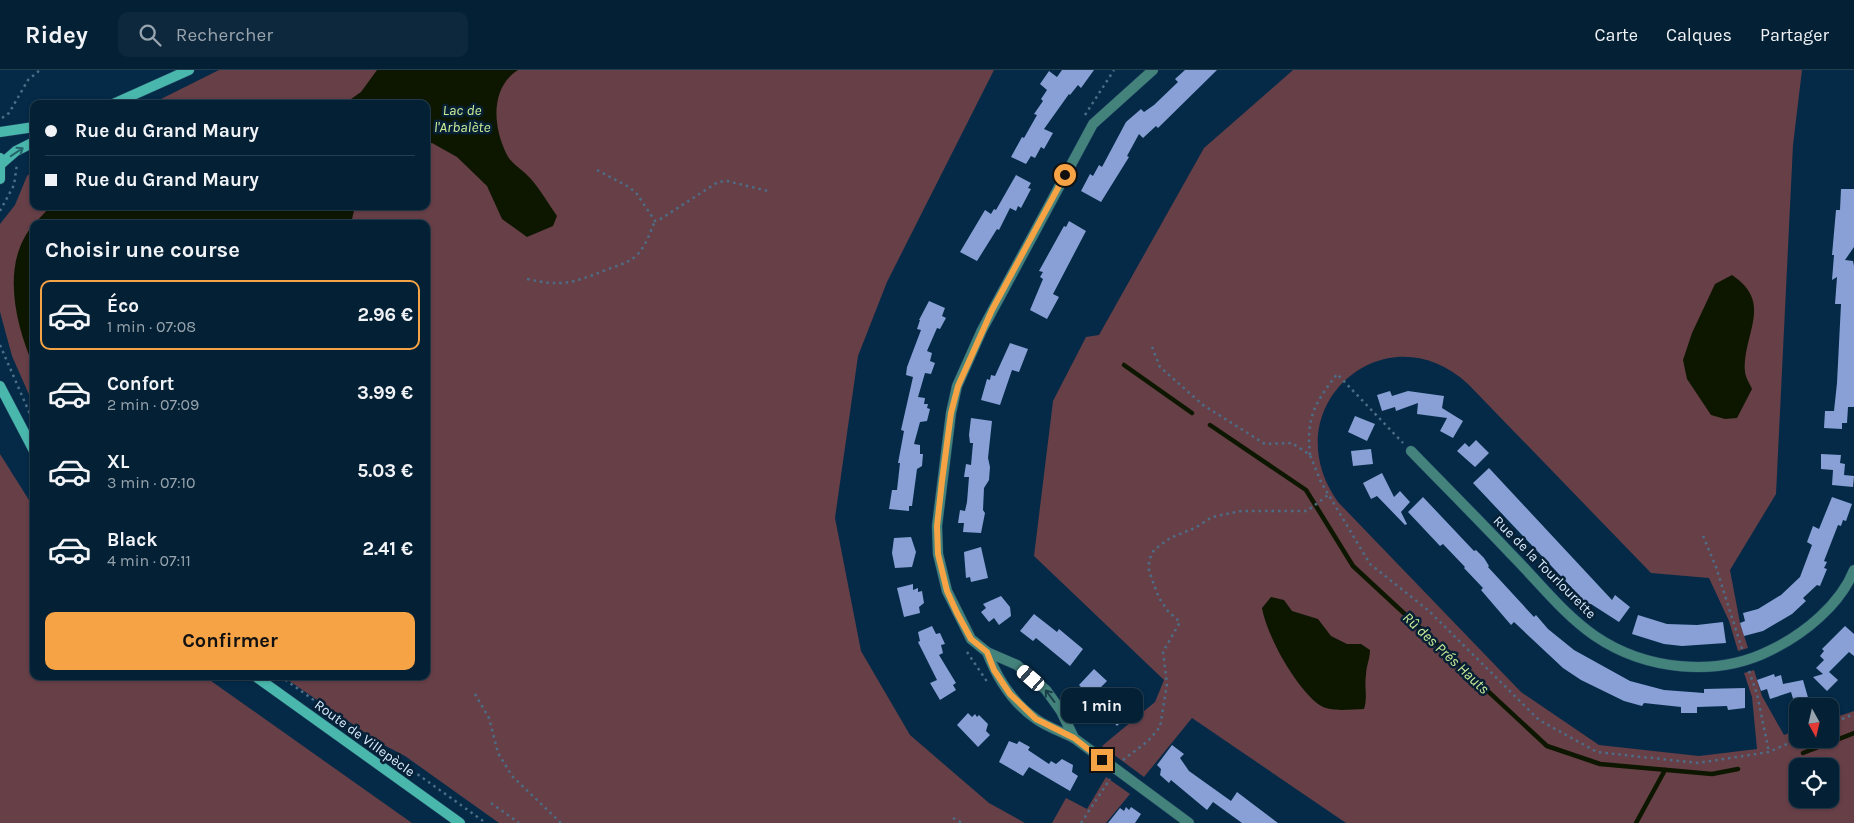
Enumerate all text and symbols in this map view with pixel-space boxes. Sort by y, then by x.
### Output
search box [118,12,468,57]
text: Ridey [25,21,88,49]
icon: search [136,21,164,49]
text: Rechercher [176,24,273,46]
text: Carte [1594,24,1638,46]
text: Calques [1666,24,1732,46]
text: Partager [1760,24,1829,46]
water label: Lac de l'Arbalète [434,101,490,136]
text: Rue du Grand Maury [75,120,259,142]
one-way arrow [10,147,24,157]
route start [1054,164,1076,186]
text: Rue du Grand Maury [75,169,259,191]
text: Choisir une course [45,237,240,263]
icon: car [47,293,92,338]
text: Éco [107,295,139,317]
text: 2.96 € [357,304,413,326]
text: 1 min · 07:08 [107,317,196,336]
icon: car [47,371,92,416]
text: Confort [107,373,174,395]
text: 3.99 € [357,382,413,404]
text: 2 min · 07:09 [107,395,199,414]
icon: car [47,449,92,494]
text: XL [107,451,129,473]
text: 5.03 € [357,460,413,482]
text: 3 min · 07:10 [107,473,196,492]
street label: Rue de la Tourlourette [1490,512,1600,622]
icon: car [47,527,92,572]
text: Black [107,529,158,551]
text: 2.41 € [362,538,413,560]
text: 4 min · 07:11 [107,551,191,570]
water label: Rû des Prés Hauts [1399,608,1493,698]
button: Confirmer [45,612,415,670]
car [1014,662,1047,694]
callout: 1 min [1061,688,1143,722]
one-way arrow [1045,689,1055,703]
street label: Route de Villepècle [311,696,418,781]
text: 1 min [1082,696,1122,715]
north arrow [1789,698,1839,748]
map controls [1789,698,1839,808]
route end [1091,749,1113,771]
button: locate [1789,758,1839,808]

